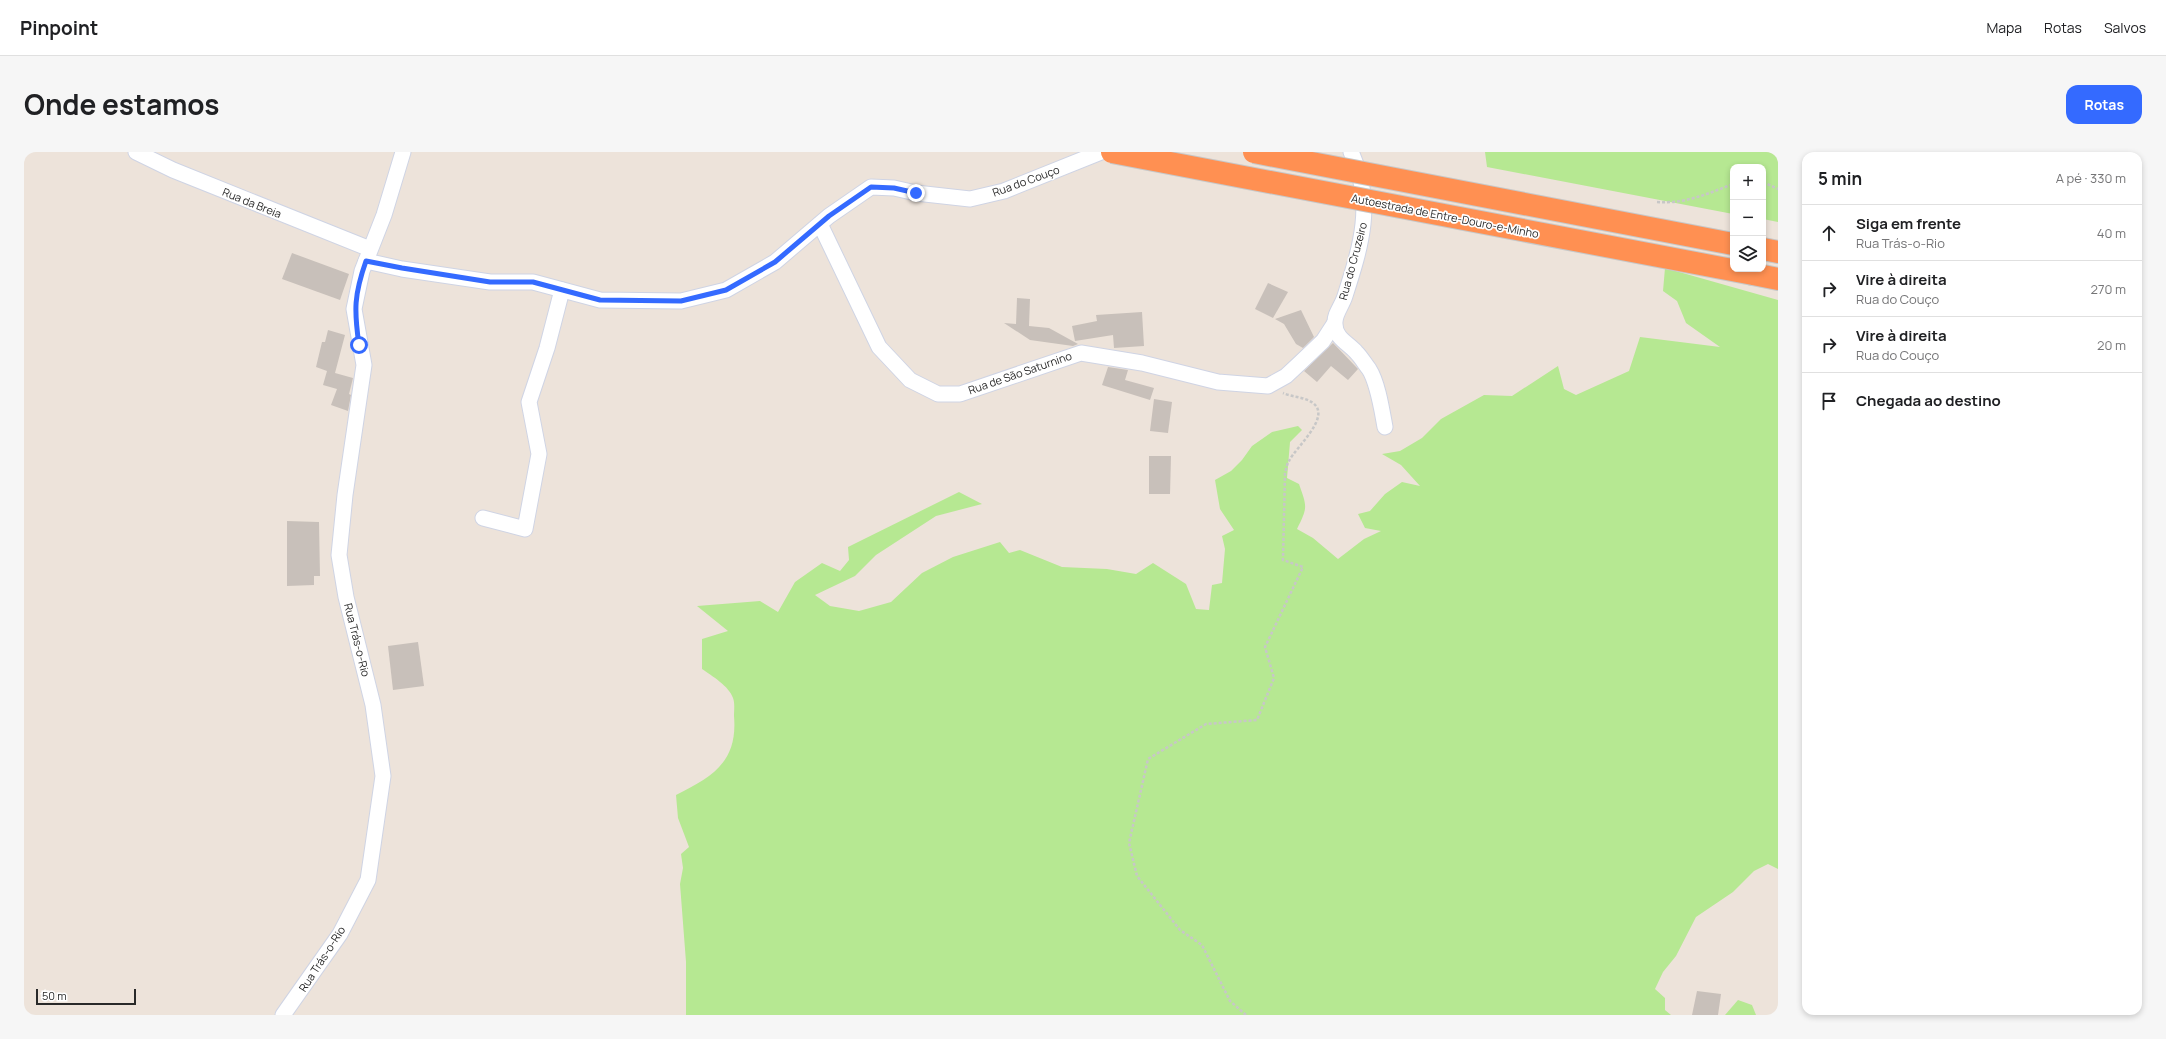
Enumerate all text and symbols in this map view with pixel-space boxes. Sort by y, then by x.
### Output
text: Pinpoint [20,15,98,41]
text: Mapa [1986,18,2022,37]
text: Rotas [2044,18,2082,37]
text: Salvos [2104,18,2146,37]
text: Onde estamos [24,85,219,123]
button: Rotas [2066,85,2142,124]
street label: Rua do Couço [990,161,1062,200]
map controls [1730,164,1766,272]
button: + [1730,164,1766,200]
text: 5 min [1818,167,1862,190]
text: A pé · 330 m [2056,169,2126,187]
street label: Rua da Breia [220,184,284,221]
route end [907,184,925,202]
street label: Autoestrada de Entre-Douro-e-Minho [1350,190,1541,241]
button: − [1730,200,1766,236]
text: Siga em frente [1856,213,1961,234]
street label: Rua do Cruzeiro [1335,220,1370,302]
icon: ahead [1818,222,1840,244]
text: 40 m [2097,224,2126,242]
text: Rua Trás-o-Rio [1856,234,1945,252]
button: layers [1730,236,1766,272]
text: Vire à direita [1856,269,1947,290]
icon: right [1818,278,1840,300]
text: 270 m [2091,280,2126,298]
text: Rua do Couço [1856,290,1939,308]
text: Vire à direita [1856,325,1947,346]
icon: right [1818,334,1840,356]
route start [350,336,368,354]
text: 20 m [2097,336,2126,354]
text: Rua do Couço [1856,346,1939,364]
street label: Rua de São Saturnino [966,348,1074,397]
icon: arrive [1818,390,1840,412]
text: Chegada ao destino [1856,390,2001,411]
street label: Rua Trás-o-Rio [341,602,374,679]
street label: Rua Trás-o-Rio [295,923,349,994]
scale bar [36,987,136,1006]
text: 50 m [42,988,67,1003]

